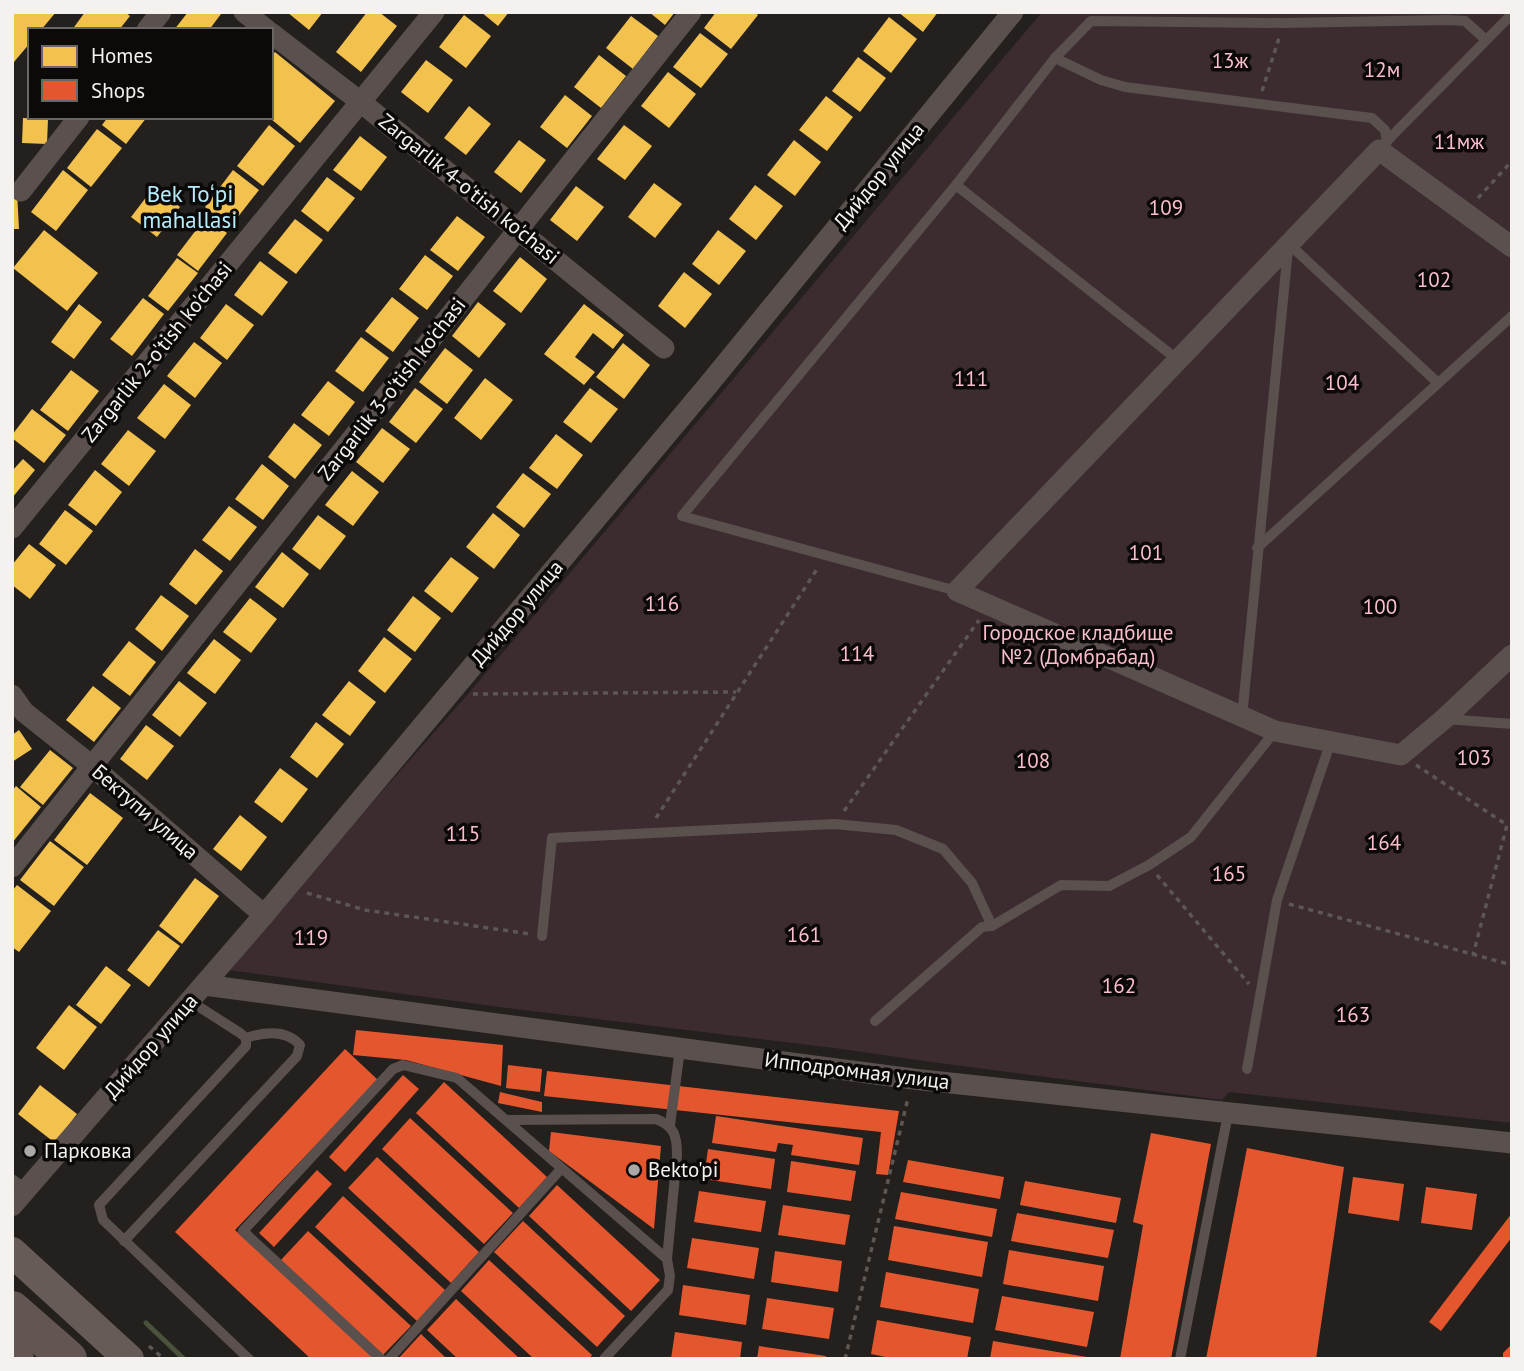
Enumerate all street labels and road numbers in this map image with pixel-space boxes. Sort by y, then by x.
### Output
street label: Zargarlik 4-o'tish ko'chasi [373,107,565,270]
street label: Дийдор улица [827,117,930,235]
street label: Zargarlik 2-o'tish ko'chasi [75,256,238,448]
street label: Zargarlik 3-o'tish ko'chasi [312,292,471,486]
street label: Дийдор улица [464,554,569,671]
street label: Бектупи улица [87,758,204,865]
street label: Дийдор улица [98,988,203,1104]
street label: Ипподромная улица [763,1046,951,1095]

